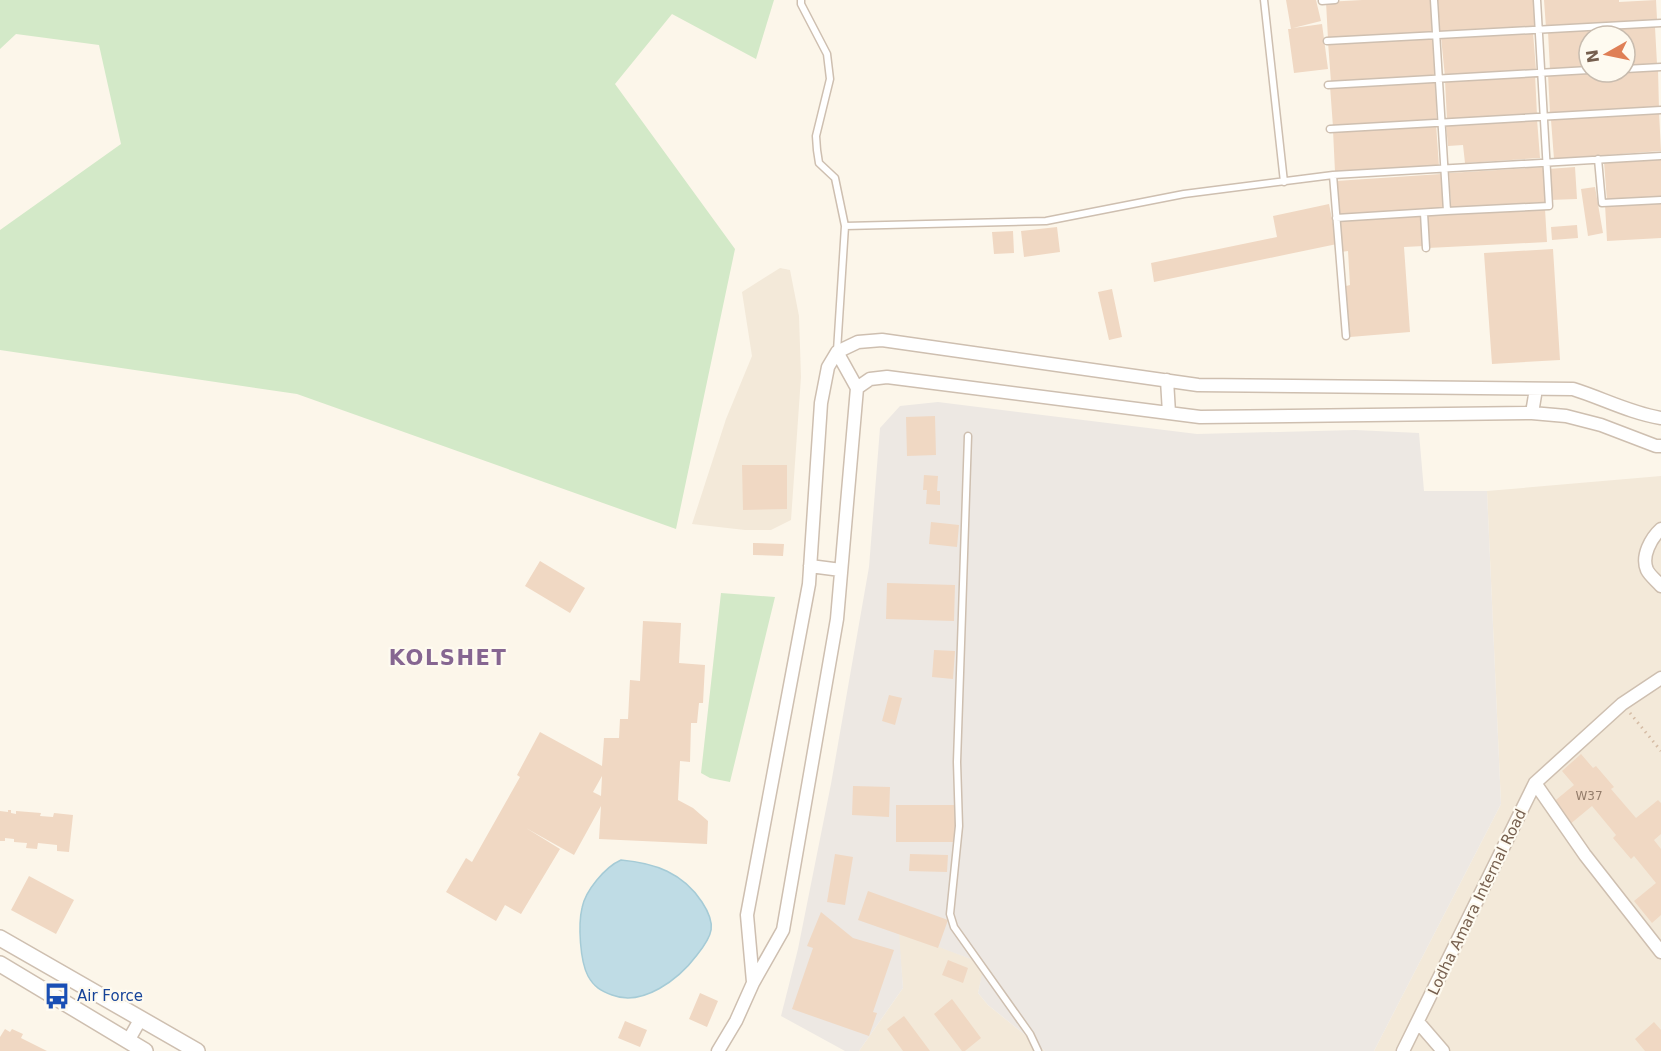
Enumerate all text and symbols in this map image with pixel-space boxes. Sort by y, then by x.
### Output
north arrow [1577,24,1637,84]
text: N [1582,48,1603,64]
district label: KOLSHET [389,646,507,670]
house number: W37 [1575,789,1603,803]
street label: Lodha Amara Internal Road [1424,806,1530,998]
bus stop icon: Air Force [42,981,72,1011]
place label: Air Force [77,987,143,1005]

